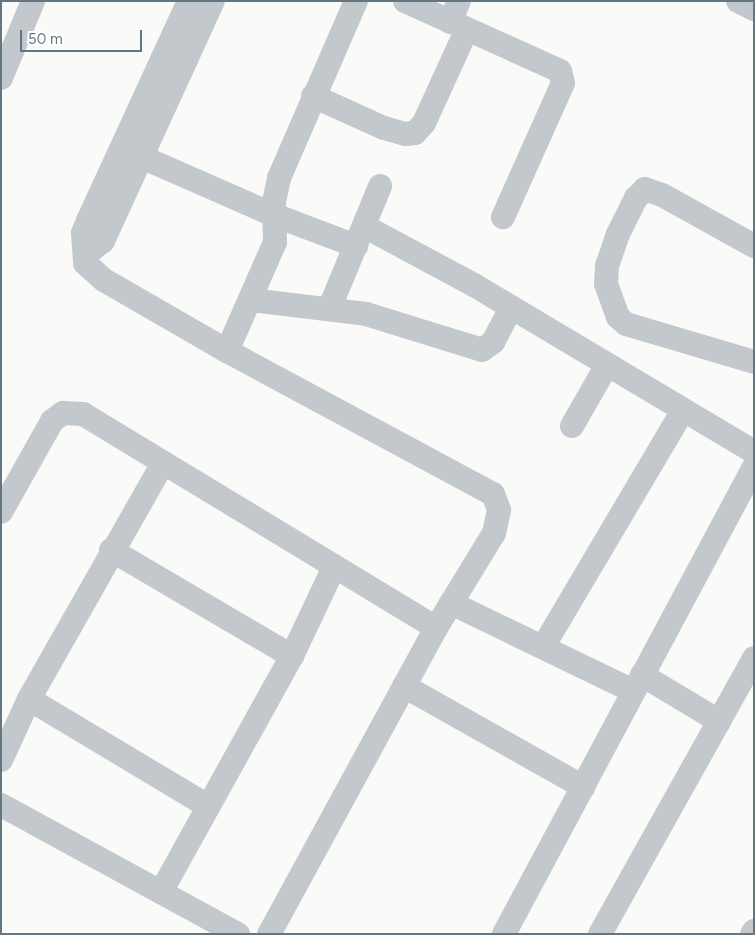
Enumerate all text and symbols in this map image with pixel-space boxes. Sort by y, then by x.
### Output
scale bar [22,20,145,52]
text: 50 m [28,30,63,48]

